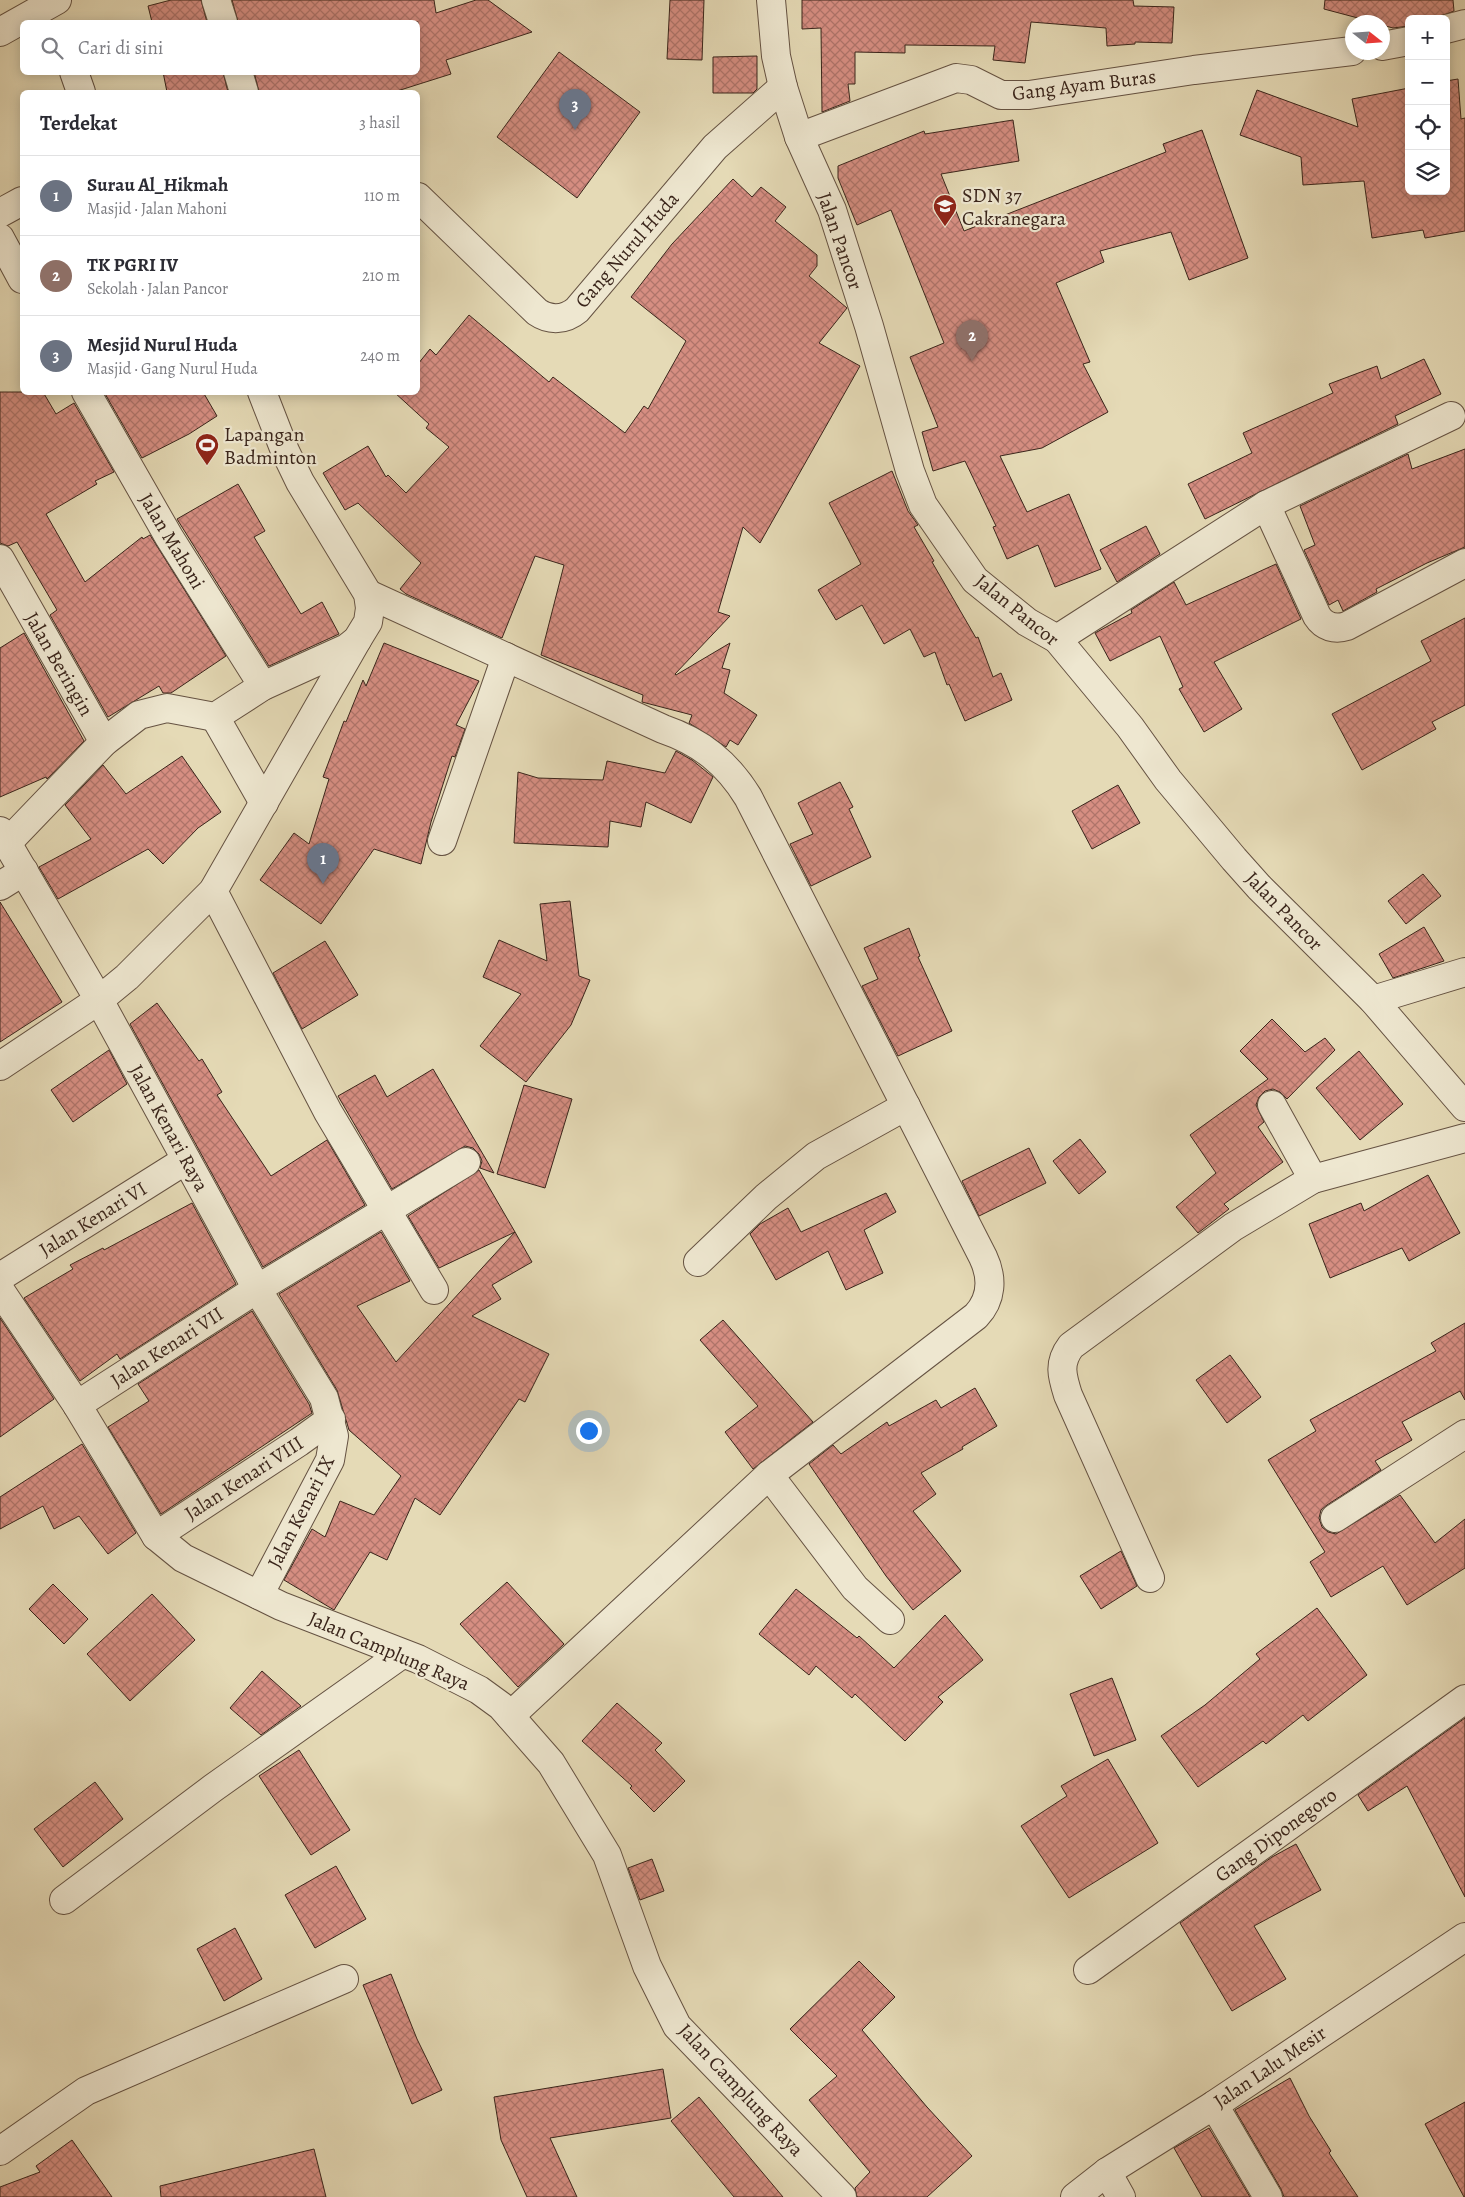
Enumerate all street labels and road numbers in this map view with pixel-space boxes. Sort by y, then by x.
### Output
street label: Gang Ayam Buras [1011,63,1157,107]
street label: Gang Nurul Huda [569,186,685,314]
street label: Jalan Pancor [811,189,869,293]
street label: Jalan Mahoni [133,488,211,594]
street label: Jalan Pancor [969,568,1065,653]
street label: Jalan Beringin [18,607,100,721]
street label: Jalan Pancor [1239,865,1329,957]
street label: Jalan Kenari Raya [123,1060,215,1197]
street label: Jalan Kenari VI [34,1175,152,1263]
street label: Jalan Kenari VII [105,1300,229,1394]
street label: Jalan Kenari VIII [179,1429,309,1527]
street label: Jalan Kenari IX [261,1450,341,1573]
street label: Jalan Camplung Raya [304,1605,474,1697]
street label: Gang Diponegoro [1210,1782,1343,1888]
street label: Jalan Camplung Raya [672,2018,810,2163]
street label: Jalan Lalu Mesir [1208,2019,1332,2115]

